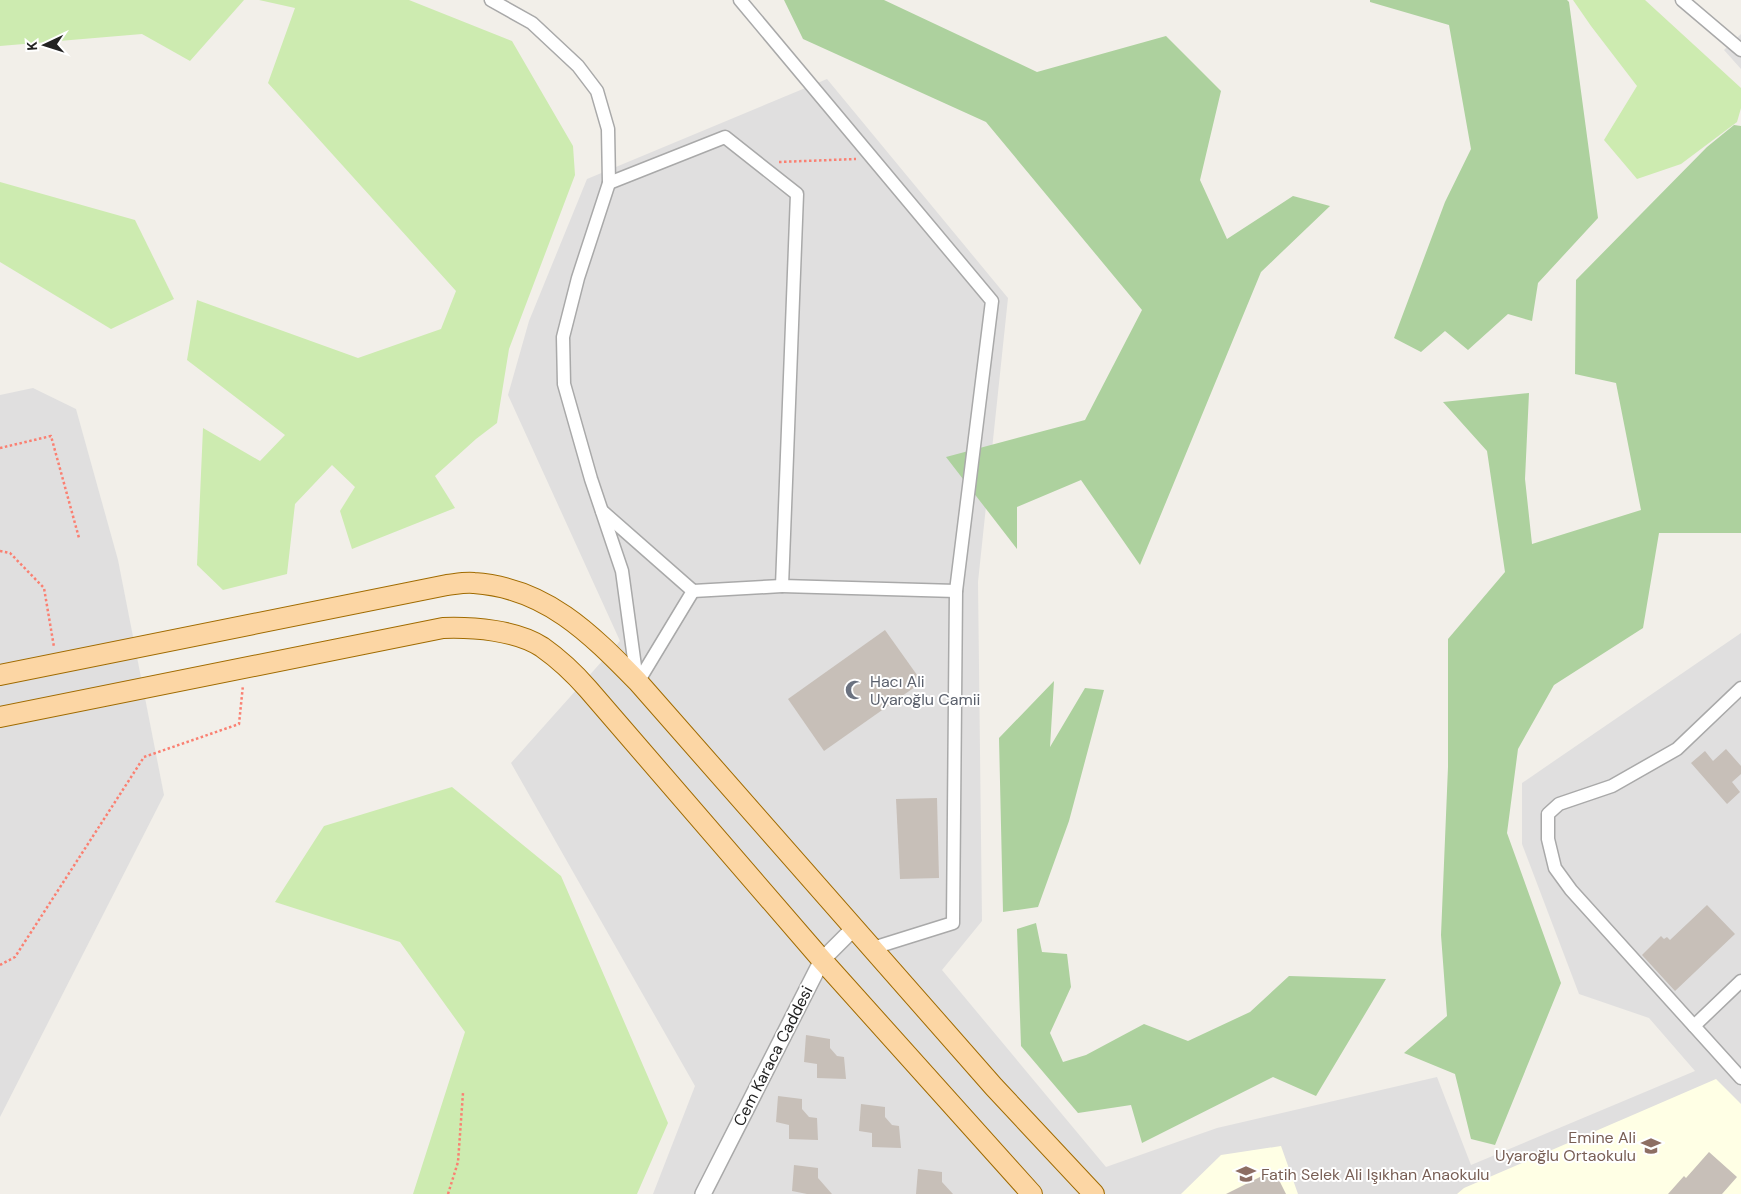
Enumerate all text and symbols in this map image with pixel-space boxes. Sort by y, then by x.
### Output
north arrow [20,20,70,70]
text: K [23,41,41,51]
place label: Hacı Ali Uyaroğlu Camii [870,671,980,710]
mosque icon: Hacı Ali Uyaroğlu Camii [844,679,866,701]
street label: Cem Karaca Caddesi [729,982,817,1130]
place label: Emine Ali Uyaroğlu Ortaokulu [1495,1127,1636,1166]
school or university icon: Emine Ali Uyaroğlu Ortaokulu [1640,1135,1662,1157]
school or university icon: Fatih Selek Ali Işıkhan Anaokulu [1235,1163,1257,1185]
place label: Fatih Selek Ali Işıkhan Anaokulu [1261,1164,1489,1185]

